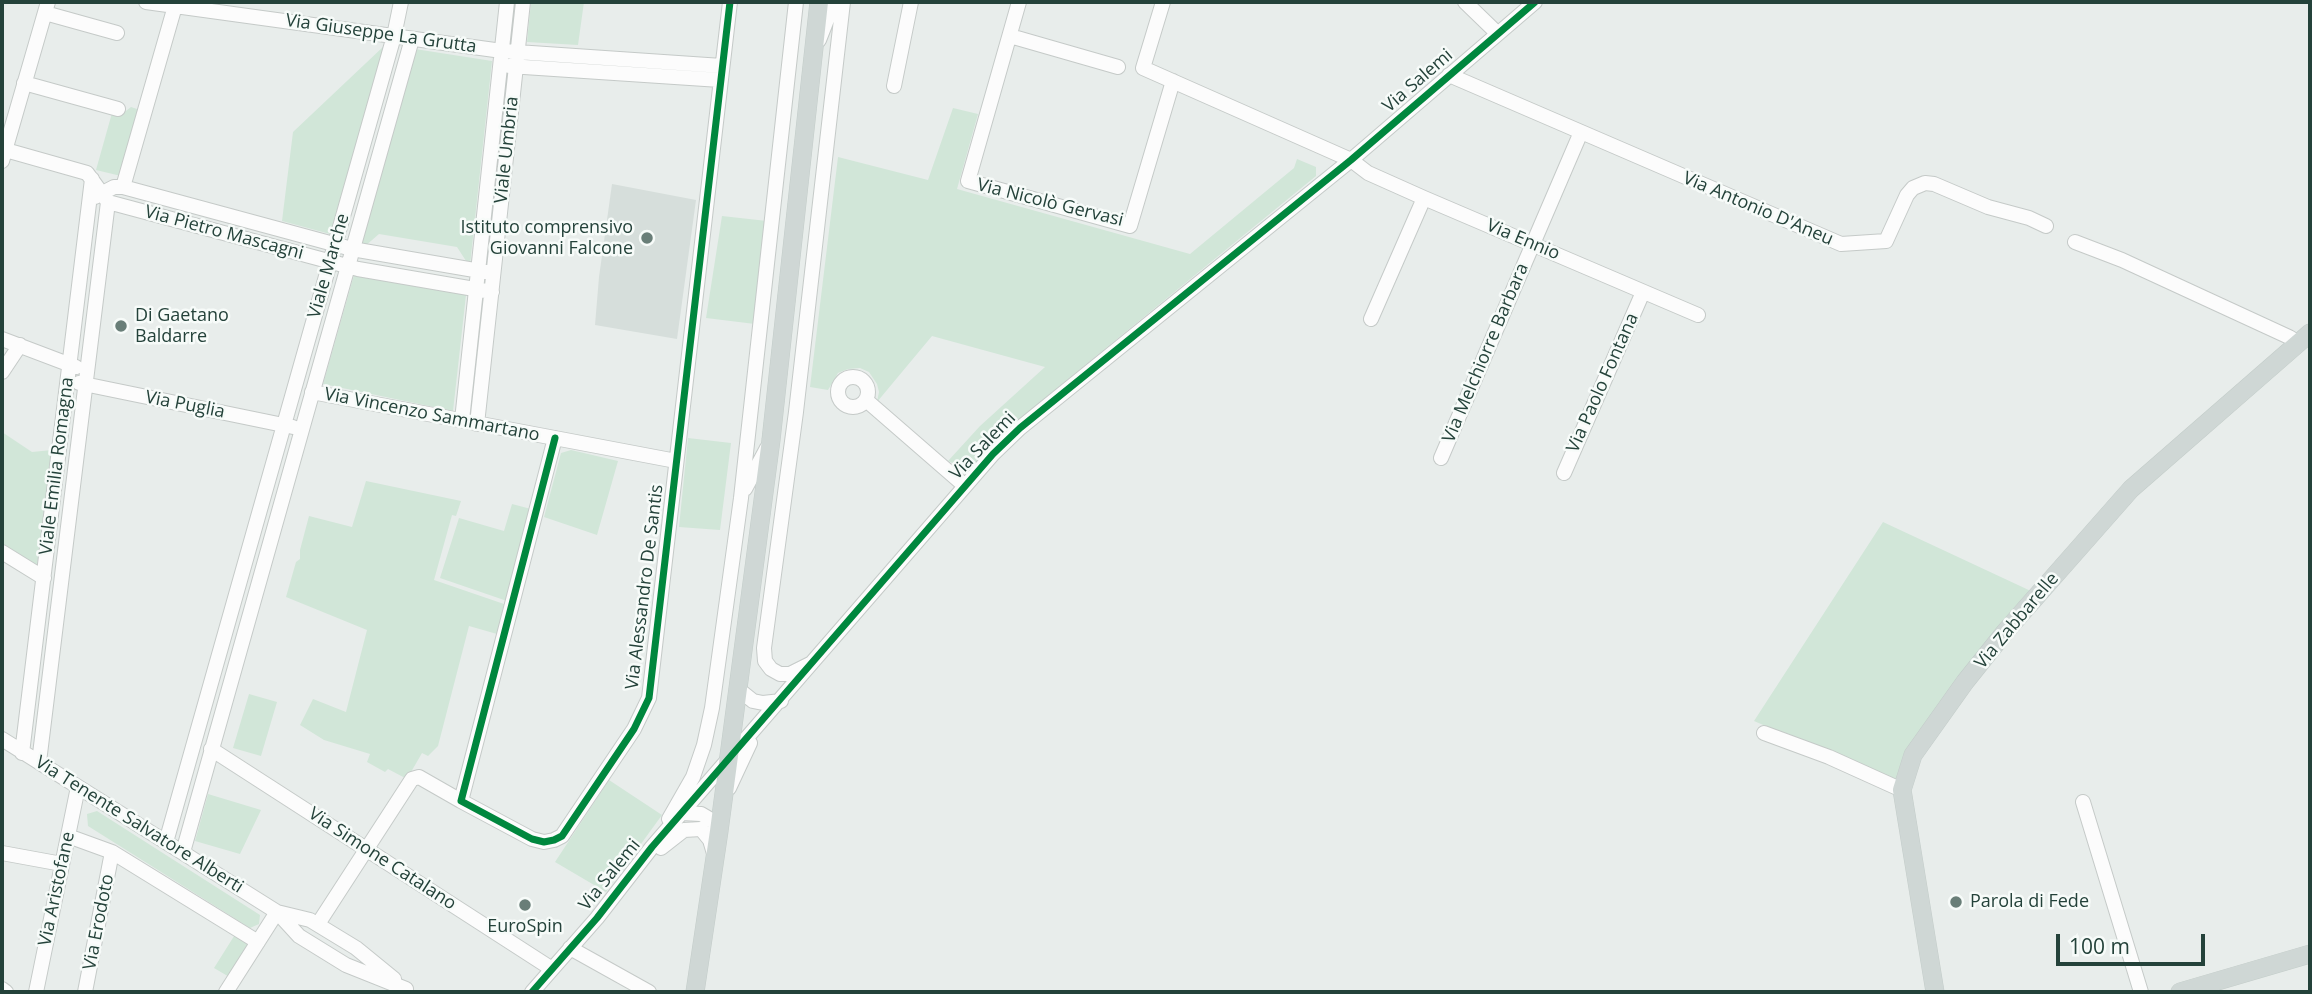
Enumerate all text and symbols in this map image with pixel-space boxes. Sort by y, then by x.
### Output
street label: Via Giuseppe La Grutta [284,10,478,58]
street label: Via Salemi [1379,45,1457,117]
street label: Viale Umbria [491,96,523,204]
street label: Via Antonio D'Aneu [1680,168,1836,250]
street label: Via Nicolò Gervasi [975,174,1125,232]
street label: Via Pietro Mascagni [142,201,306,265]
street label: Viale Marche [304,211,354,321]
street label: Via Ennio [1483,215,1563,265]
place label: Istituto comprensivo Giovanni Falcone [460,217,633,260]
marker: Istituto comprensivo Giovanni Falcone [639,230,655,246]
street label: Via Melchiorre Barbara [1438,260,1534,446]
place label: Di Gaetano Baldarre [135,305,229,348]
street label: Via Paolo Fontana [1563,310,1643,456]
marker: Di Gaetano Baldarre [113,318,129,334]
street label: Viale Emilia Romagna [35,376,79,556]
street label: Via Vincenzo Sammartano [323,384,541,446]
street label: Via Puglia [143,387,227,423]
street label: Via Salemi [945,408,1021,484]
street label: Via Alessandro De Santis [622,483,668,691]
street label: Via Zabbarelle [1970,569,2064,673]
street label: Via Tenente Salvatore Alberti [31,752,247,898]
street label: Via Simone Catalano [304,803,460,915]
street label: Via Aristofane [34,830,80,948]
street label: Via Salemi [575,835,645,915]
street label: Via Erodoto [79,872,119,972]
place label: Parola di Fede [1970,891,2089,913]
marker: Parola di Fede [1948,894,1964,910]
marker: EuroSpin [517,897,533,913]
place label: EuroSpin [487,916,563,938]
scale bar [2060,920,2209,964]
text: 100 m [2069,932,2130,960]

